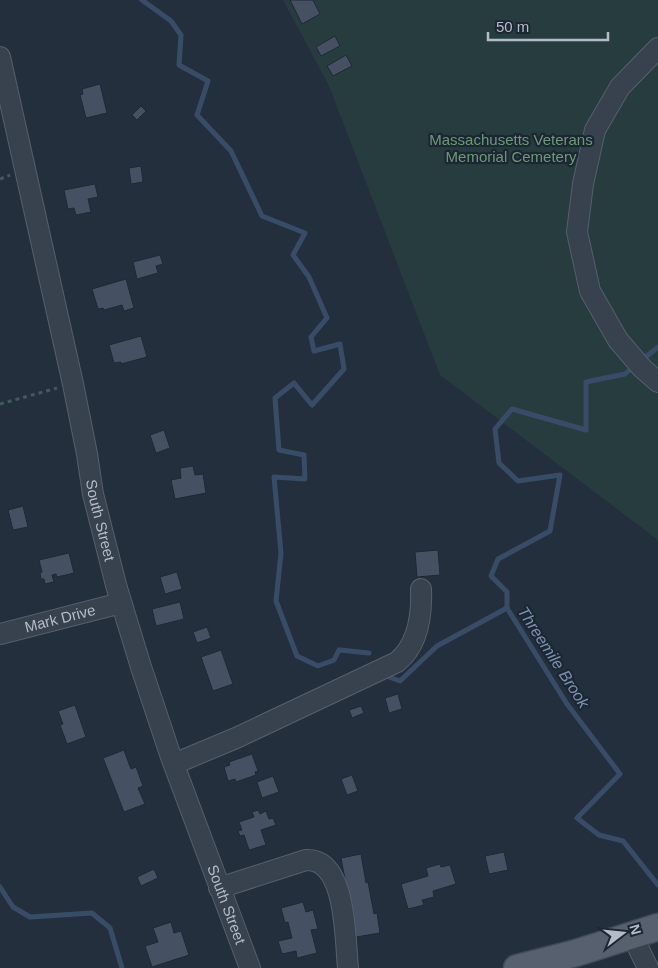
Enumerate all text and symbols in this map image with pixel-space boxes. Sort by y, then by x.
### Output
scale bar [488,10,608,42]
text: 50 m [496,18,529,35]
park label: Massachusetts Veterans Memorial Cemetery [429,131,593,165]
street label: South Street [83,478,119,564]
street label: Mark Drive [23,601,97,635]
water label: Threemile Brook [514,603,593,712]
street label: South Street [204,862,250,947]
north arrow [598,908,648,958]
text: N [626,922,645,936]

